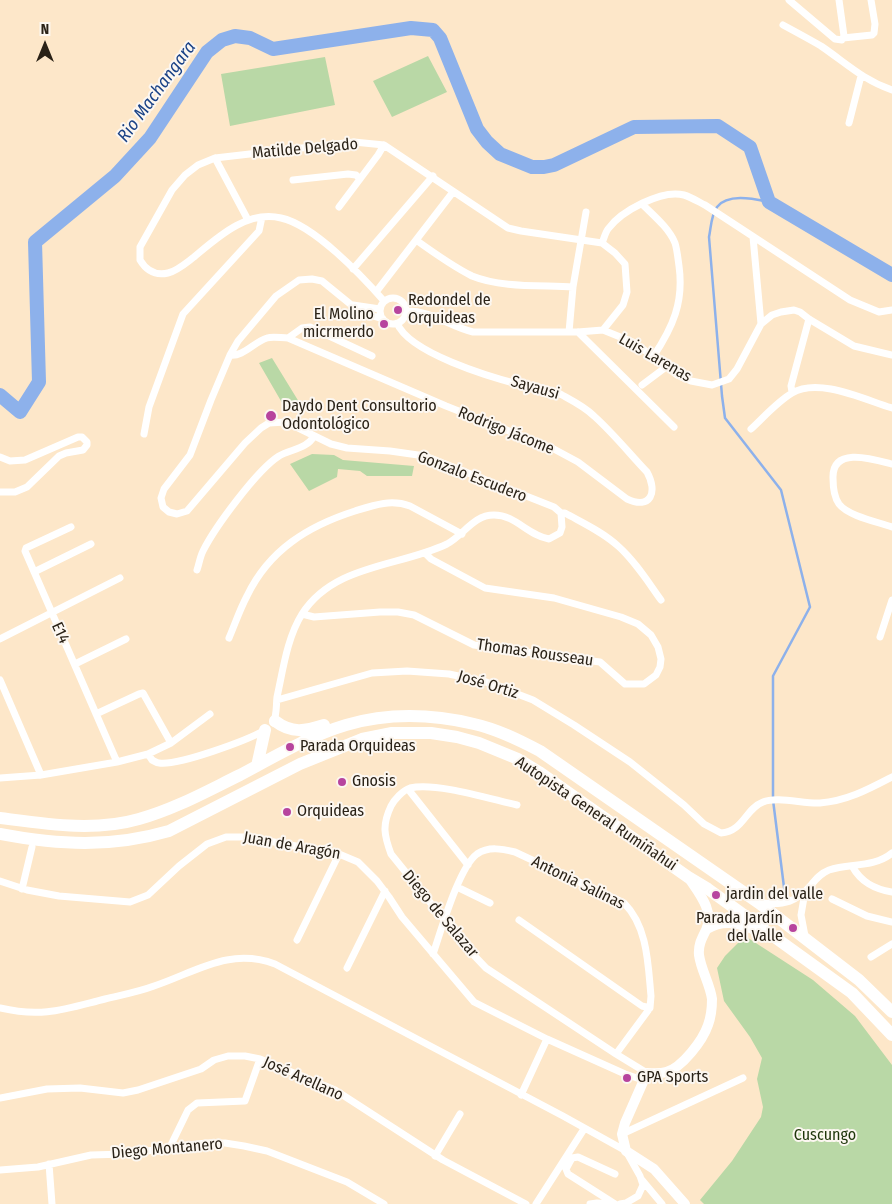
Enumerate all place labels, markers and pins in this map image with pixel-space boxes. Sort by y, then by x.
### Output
place label: Redondel de Orquideas [408,291,491,329]
marker: Redondel de Orquideas [392,304,404,316]
place label: El Molino micrmerdo [303,305,374,343]
marker: El Molino micrmerdo [378,318,390,330]
place label: Daydo Dent Consultorio Odontológico [282,397,437,435]
marker: Daydo Dent Consultorio Odontológico [264,409,278,423]
place label: Parada Orquideas [300,737,416,757]
marker: Parada Orquideas [284,741,296,753]
place label: Gnosis [352,772,396,792]
marker: Gnosis [336,776,348,788]
place label: Orquideas [297,802,364,822]
marker: Orquideas [281,806,293,818]
place label: jardin del valle [726,885,823,905]
marker: jardin del valle [710,889,722,901]
place label: Parada Jardín del Valle [696,909,783,947]
marker: Parada Jardín del Valle [787,922,799,934]
place label: GPA Sports [637,1068,708,1088]
marker: GPA Sports [621,1072,633,1084]

